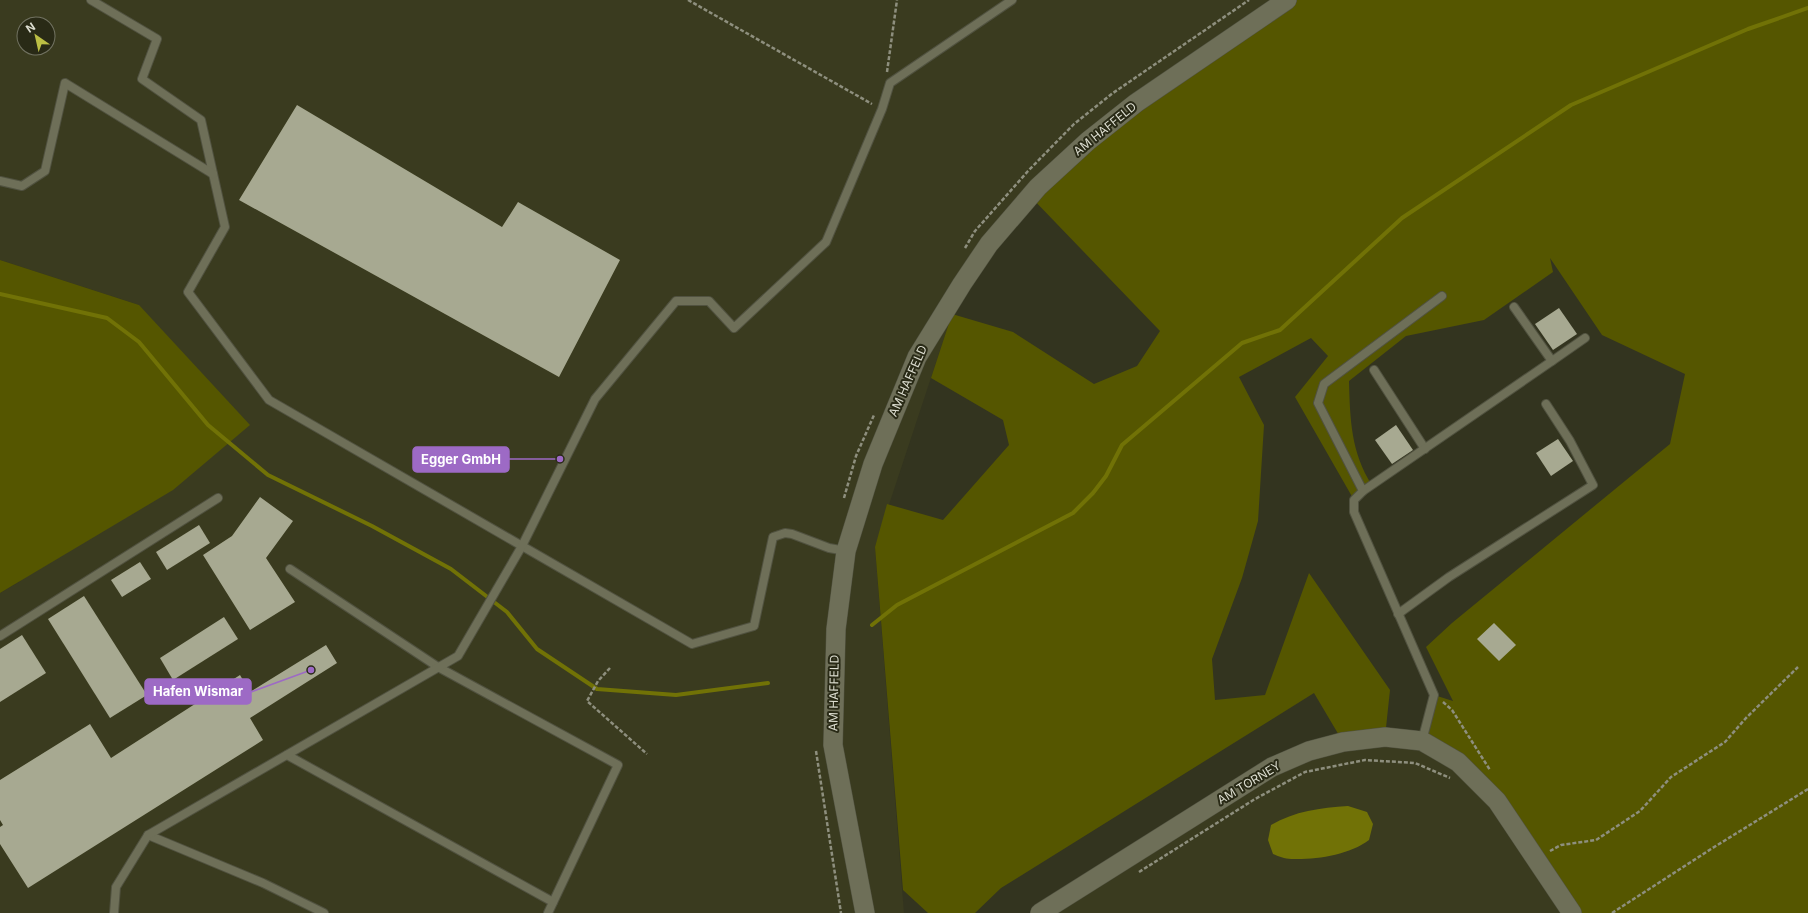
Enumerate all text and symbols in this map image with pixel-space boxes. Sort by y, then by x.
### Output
north arrow [16,16,56,56]
text: N [23,20,38,36]
street label: AM HAFFELD [1070,99,1139,159]
street label: AM HAFFELD [885,343,930,419]
callout: Egger GmbH [413,447,509,472]
text: Egger GmbH [421,451,501,467]
street label: AM HAFFELD [825,655,842,731]
callout: Hafen Wismar [145,679,251,704]
text: Hafen Wismar [153,683,244,699]
street label: AM TORNEY [1214,758,1283,807]

